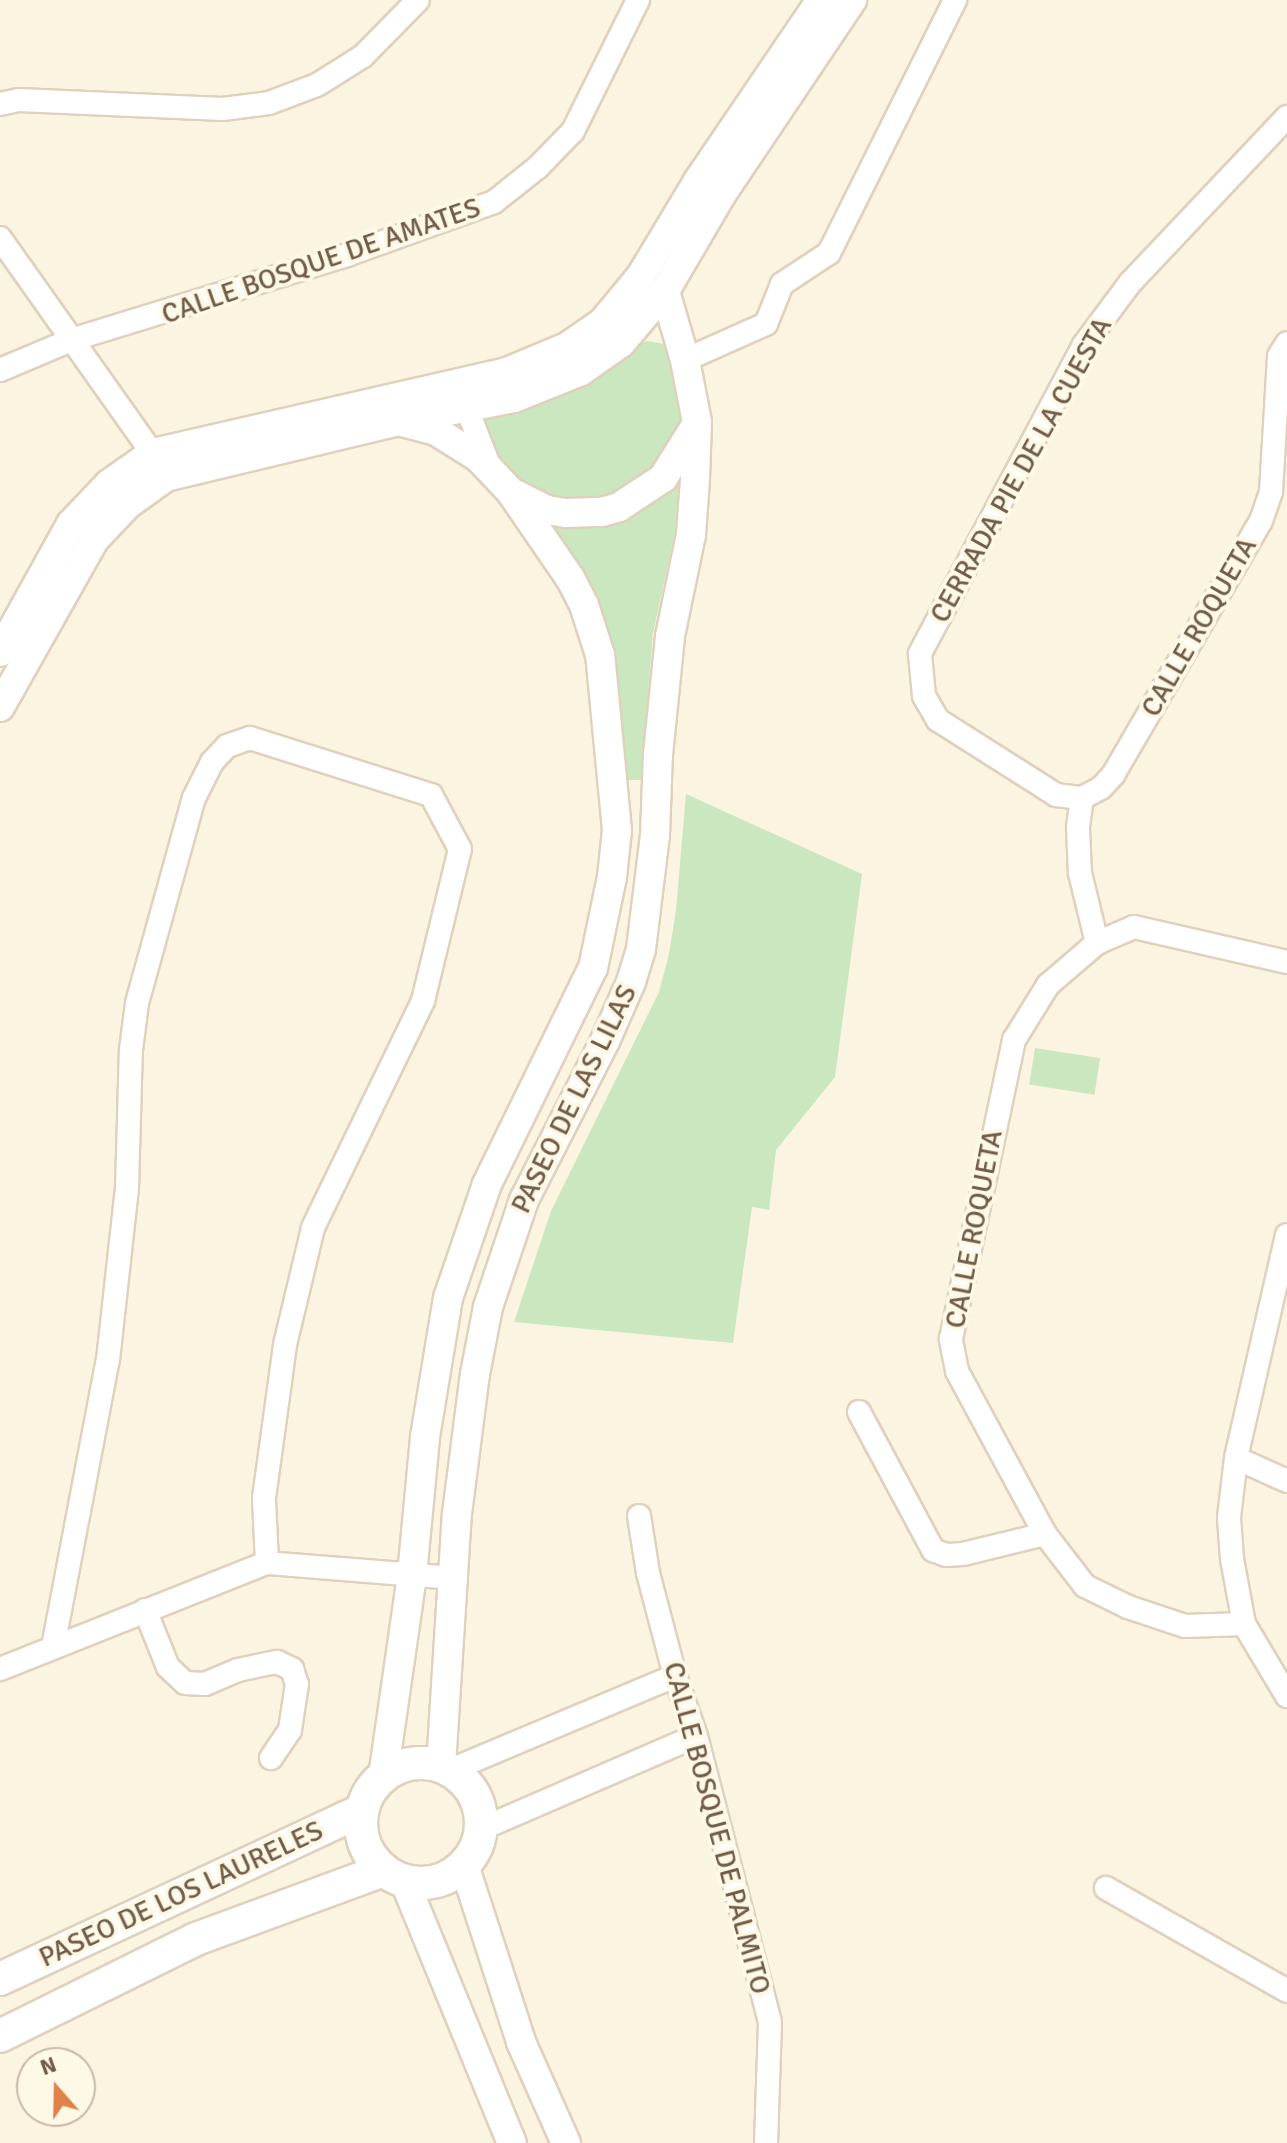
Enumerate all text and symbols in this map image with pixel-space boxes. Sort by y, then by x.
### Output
street label: CALLE BOSQUE DE AMATES [157,191,485,331]
street label: CERRADA PIE DE LA CUESTA [923,311,1119,629]
street label: CALLE ROQUETA [1134,531,1264,723]
street label: PASEO DE LAS LILAS [504,979,644,1219]
street label: CALLE ROQUETA [938,1127,1010,1331]
street label: CALLE BOSQUE DE PALMITO [656,1658,778,1998]
street label: PASEO DE LOS LAURELES [34,1813,328,1975]
north arrow [16,2047,96,2127]
text: N [36,2051,60,2081]

